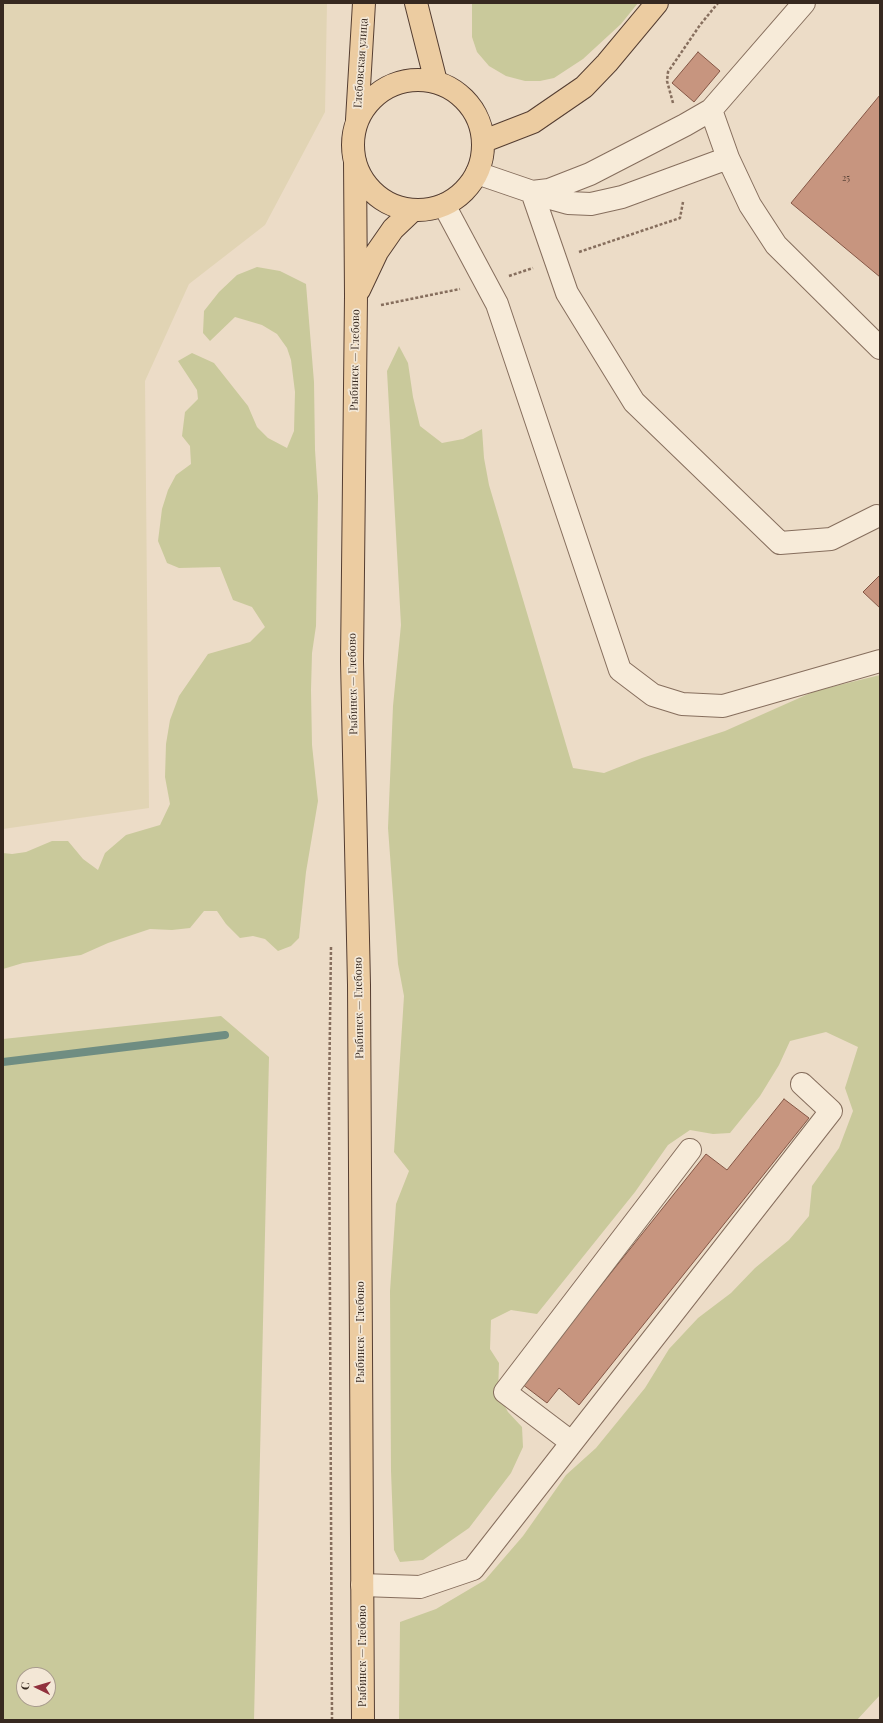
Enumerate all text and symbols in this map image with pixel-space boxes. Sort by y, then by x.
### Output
street label: Глебовская улица [351,18,371,108]
house number: 25 [842,173,850,183]
street label: Рыбинск — Глебово [348,309,362,411]
street label: Рыбинск — Глебово [346,633,360,735]
street label: Рыбинск — Глебово [352,957,366,1059]
street label: Рыбинск — Глебово [354,1281,368,1383]
street label: Рыбинск — Глебово [356,1605,370,1707]
north arrow [16,1667,56,1707]
text: С [17,1681,32,1691]

